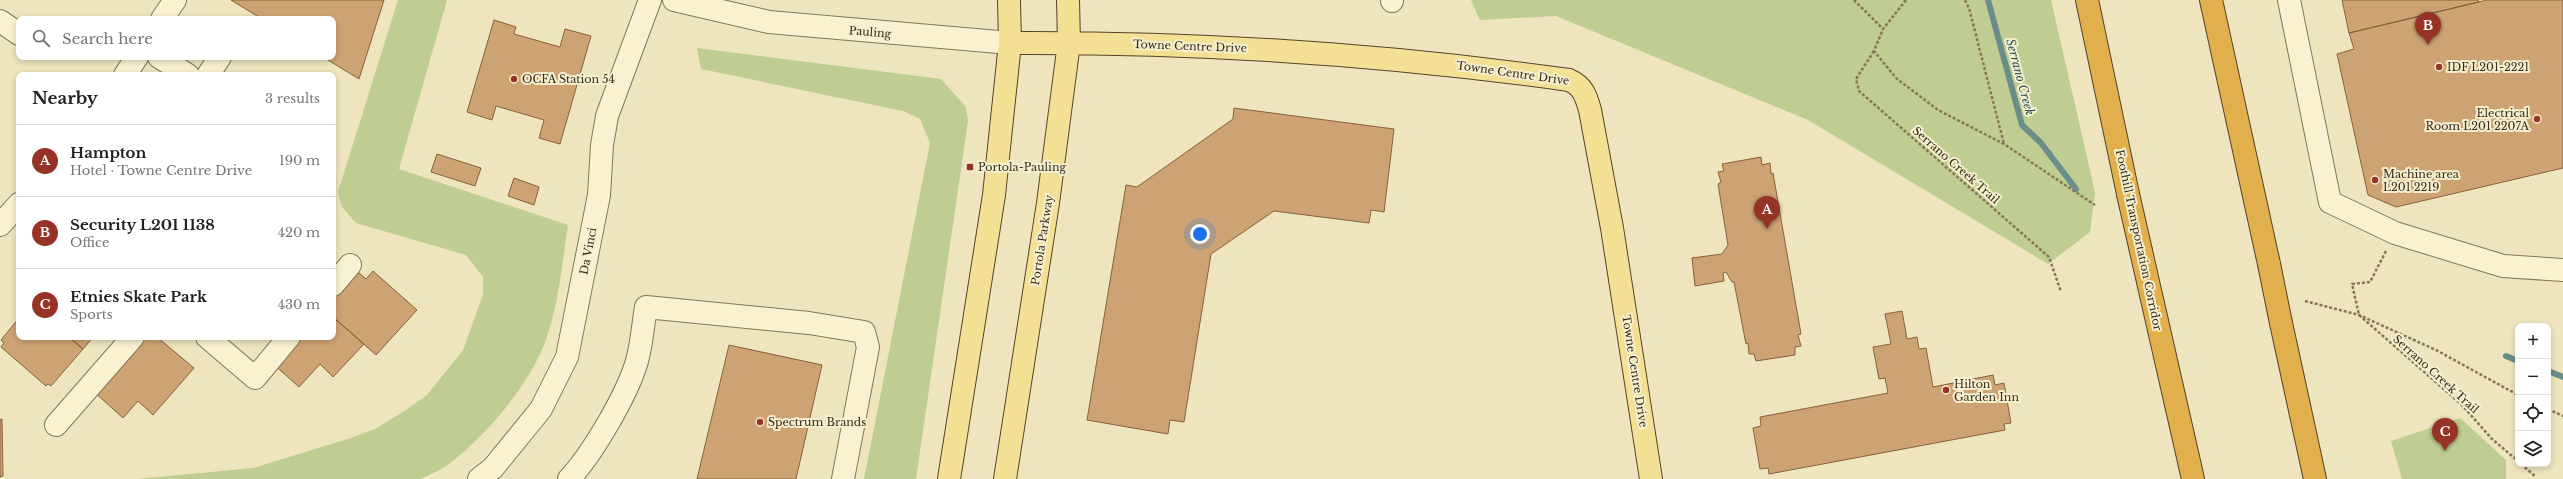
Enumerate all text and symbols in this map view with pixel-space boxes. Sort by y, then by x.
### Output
pin: B [2415,12,2441,45]
search box [16,16,336,60]
street label: Pauling [848,23,892,41]
icon: search [30,27,52,49]
text: Search here [62,29,153,48]
street label: Towne Centre Drive [1133,37,1247,55]
water label: Serrano Creek [2003,37,2038,117]
street label: Towne Centre Drive [1456,58,1570,88]
place label: IDF L201-2221 [2447,60,2529,74]
marker: IDF L201-2221 [2434,62,2444,72]
place label: OCFA Station 54 [522,72,615,86]
marker: OCFA Station 54 [509,74,519,84]
text: Nearby [32,88,98,109]
text: 3 results [265,90,320,107]
place label: Electrical Room L201 2207A [2425,106,2530,133]
marker: Electrical Room L201 2207A [2532,114,2542,124]
street label: Serrano Creek Trail [1910,123,2003,207]
text: Hampton [70,143,146,162]
street label: Foothill Transportation Corridor [2113,148,2165,333]
text: A [40,152,50,169]
text: 190 m [279,152,320,169]
place label: Portola-Pauling [978,160,1066,174]
text: Hotel · Towne Centre Drive [70,162,252,179]
marker: Portola-Pauling [965,162,975,172]
place label: Machine area L201 2219 [2383,167,2460,194]
marker: Machine area L201 2219 [2370,175,2380,185]
street label: Portola Parkway [1028,194,1056,286]
pin: A [1754,196,1780,229]
text: Security L201 1138 [70,215,215,234]
text: B [40,224,50,241]
text: 420 m [277,224,320,241]
your location [1190,224,1210,244]
street label: Da Vinci [577,226,599,276]
text: Office [70,234,109,251]
text: Etnies Skate Park [70,287,207,306]
text: C [40,296,50,313]
text: 430 m [277,296,320,313]
text: Sports [70,306,113,323]
street label: Towne Centre Drive [1619,314,1651,428]
map controls [2515,323,2551,467]
button: + [2515,323,2551,359]
street label: Serrano Creek Trail [2390,332,2482,416]
button: − [2515,359,2551,395]
place label: Hilton Garden Inn [1954,377,2019,404]
marker: Hilton Garden Inn [1941,385,1951,395]
button: locate [2515,395,2551,431]
place label: Spectrum Brands [768,415,866,429]
marker: Spectrum Brands [755,417,765,427]
pin: C [2432,418,2458,451]
button: layers [2515,431,2551,467]

